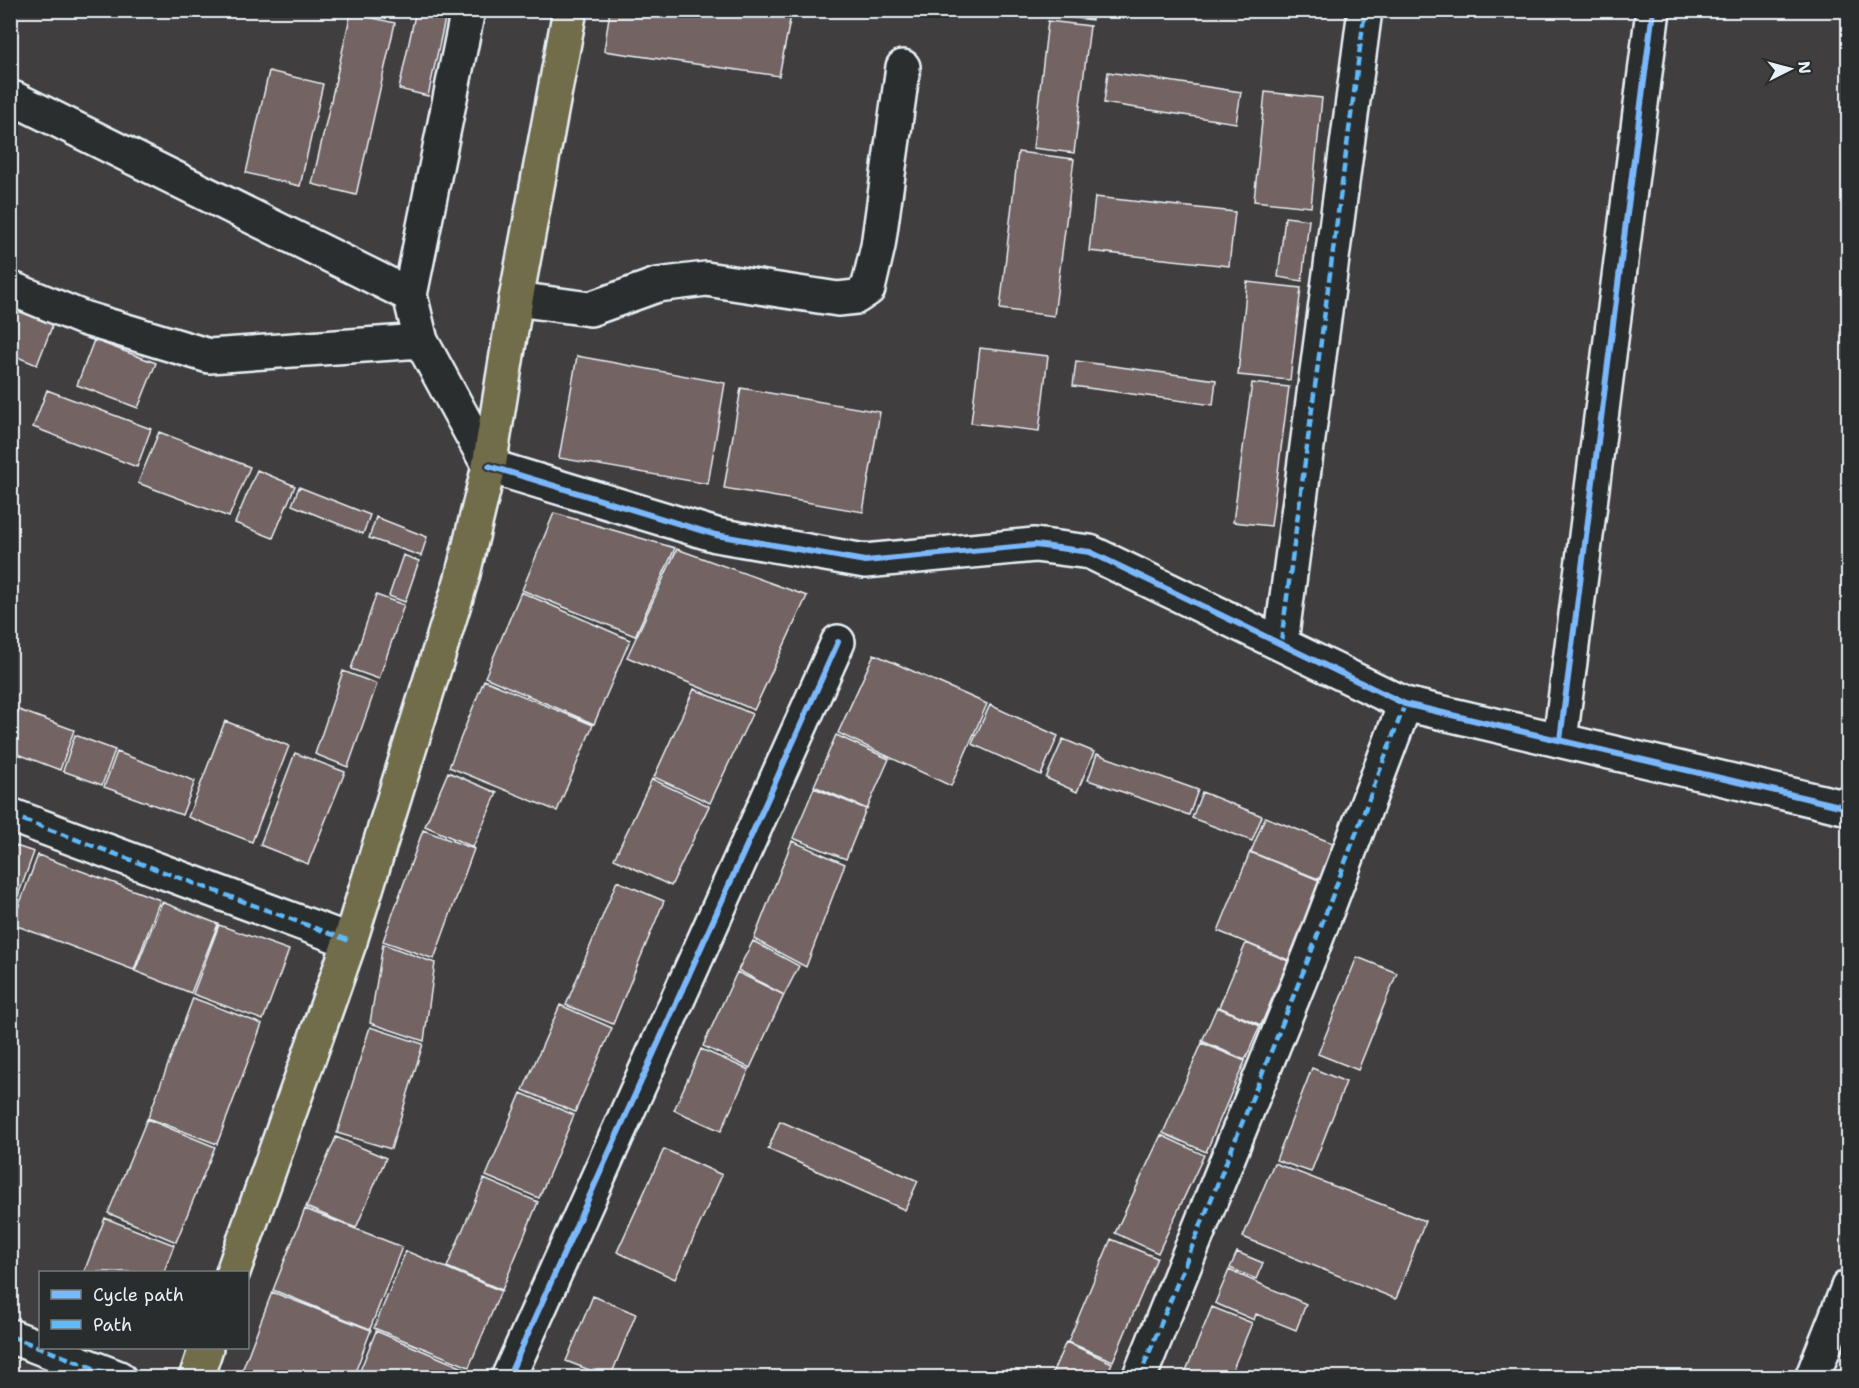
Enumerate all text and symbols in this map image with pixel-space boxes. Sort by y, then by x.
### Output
north arrow [1760,39,1820,99]
text: N [1793,60,1816,75]
legend [39,1271,249,1349]
text: Cycle path [93,1283,184,1307]
text: Path [93,1313,132,1337]

